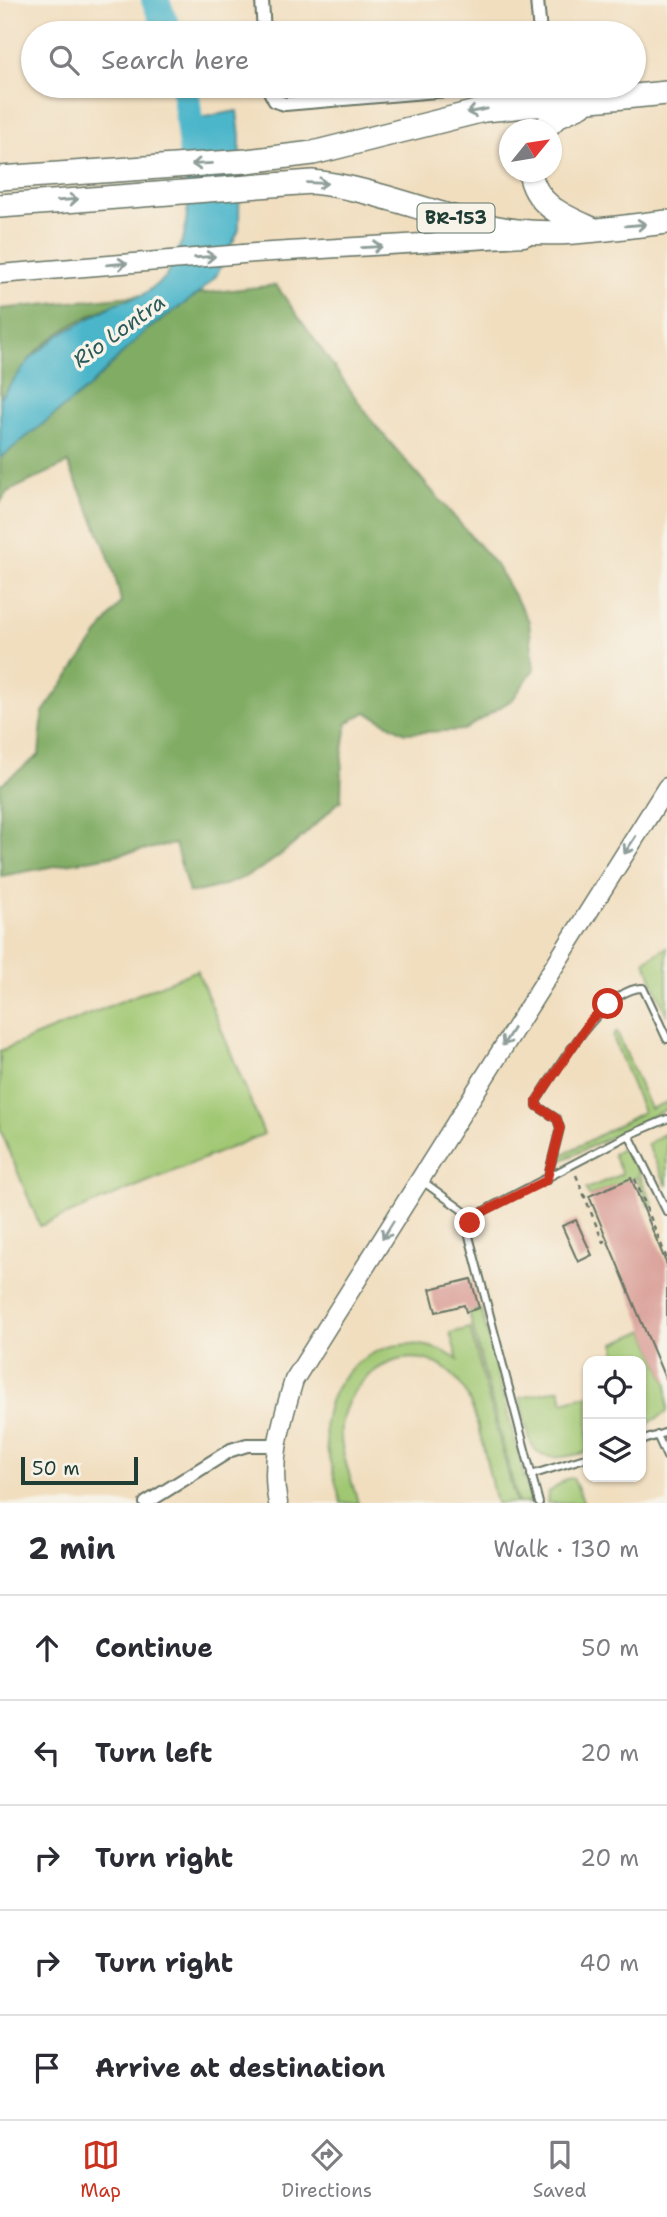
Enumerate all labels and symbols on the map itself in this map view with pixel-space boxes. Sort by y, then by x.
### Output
one-way arrow [466,105,489,119]
north arrow [499,119,562,182]
one-way arrow [191,158,214,171]
one-way arrow [305,177,328,190]
one-way arrow [56,193,79,206]
road number: BR-153 [418,204,494,232]
one-way arrow [624,218,646,231]
one-way arrow [360,241,383,254]
one-way arrow [193,250,216,263]
one-way arrow [105,257,128,270]
water label: Rio Lontra [67,288,171,374]
one-way arrow [622,834,636,854]
route start [592,988,623,1019]
one-way arrow [501,1027,516,1046]
route end [454,1207,485,1238]
one-way arrow [380,1219,394,1239]
scale bar [21,1454,138,1486]

